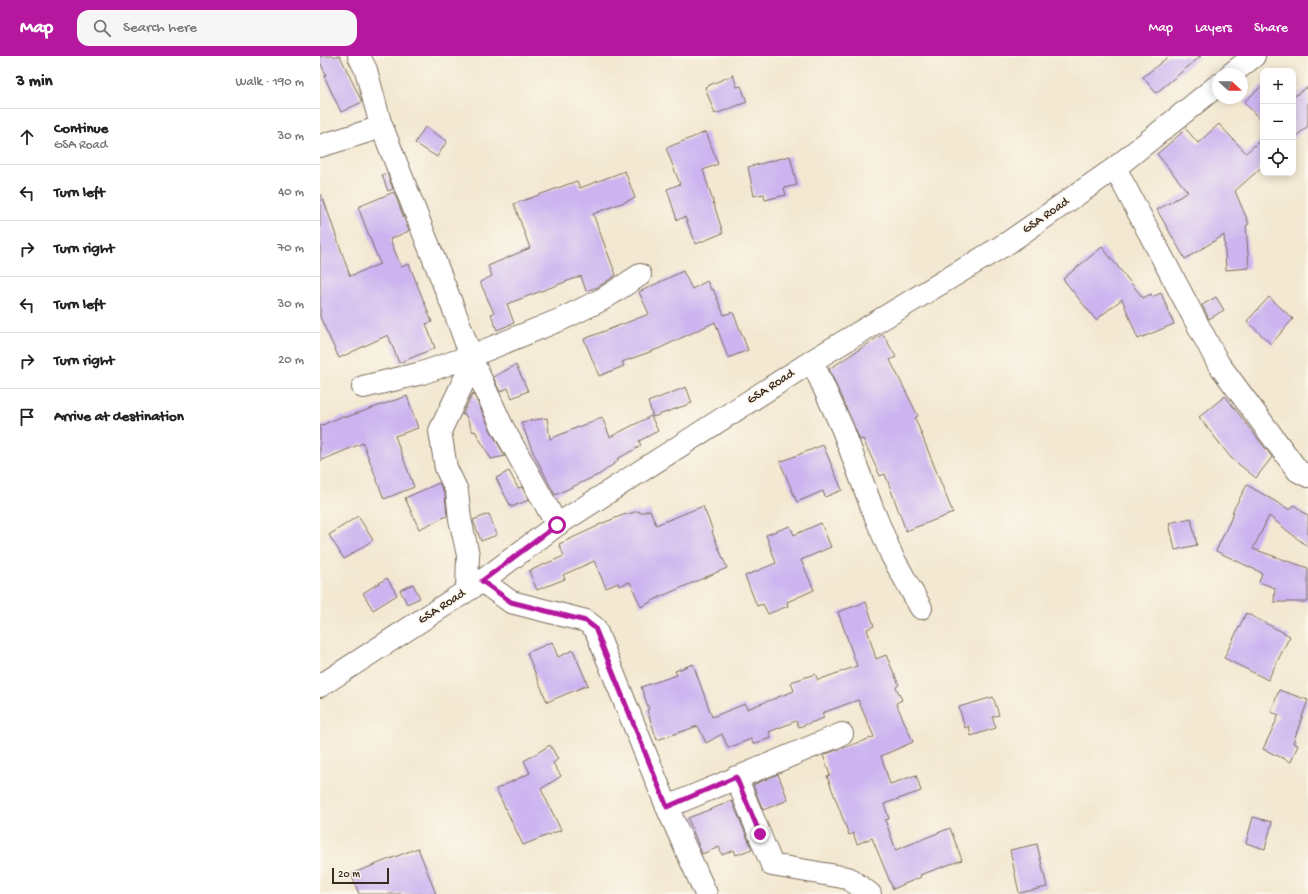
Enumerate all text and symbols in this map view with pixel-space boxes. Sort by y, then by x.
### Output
search box [77,10,357,46]
text: Map [20,17,53,40]
icon: search [91,17,113,39]
text: Search here [123,19,197,37]
text: Map [1149,20,1173,37]
text: Layers [1195,20,1232,37]
text: Share [1254,20,1288,37]
north arrow [1212,68,1248,104]
map controls [1260,68,1296,176]
button: + [1260,68,1296,104]
text: 3 min [16,72,53,92]
text: Walk · 190 m [235,75,304,90]
button: − [1260,104,1296,140]
text: Continue [54,120,108,138]
icon: ahead [16,126,38,148]
text: 30 m [278,129,304,144]
text: GSA Road [54,138,107,153]
button: locate [1260,140,1296,176]
icon: left [16,182,38,204]
text: Turn left [54,184,105,202]
text: 40 m [278,185,304,200]
street label: GSA Road [1020,194,1073,237]
icon: right [16,238,38,260]
text: Turn right [54,240,114,258]
text: 70 m [278,241,304,256]
icon: left [16,294,38,316]
text: Turn left [54,296,105,314]
text: 30 m [278,297,304,312]
icon: right [16,350,38,372]
text: Turn right [54,352,114,370]
text: 20 m [278,353,304,368]
street label: GSA Road [745,365,799,408]
icon: arrive [16,406,38,428]
text: Arrive at destination [54,408,184,426]
route start [548,516,566,534]
street label: GSA Road [416,585,470,628]
route end [751,825,769,843]
scale bar [332,866,389,885]
text: 20 m [338,869,360,881]

